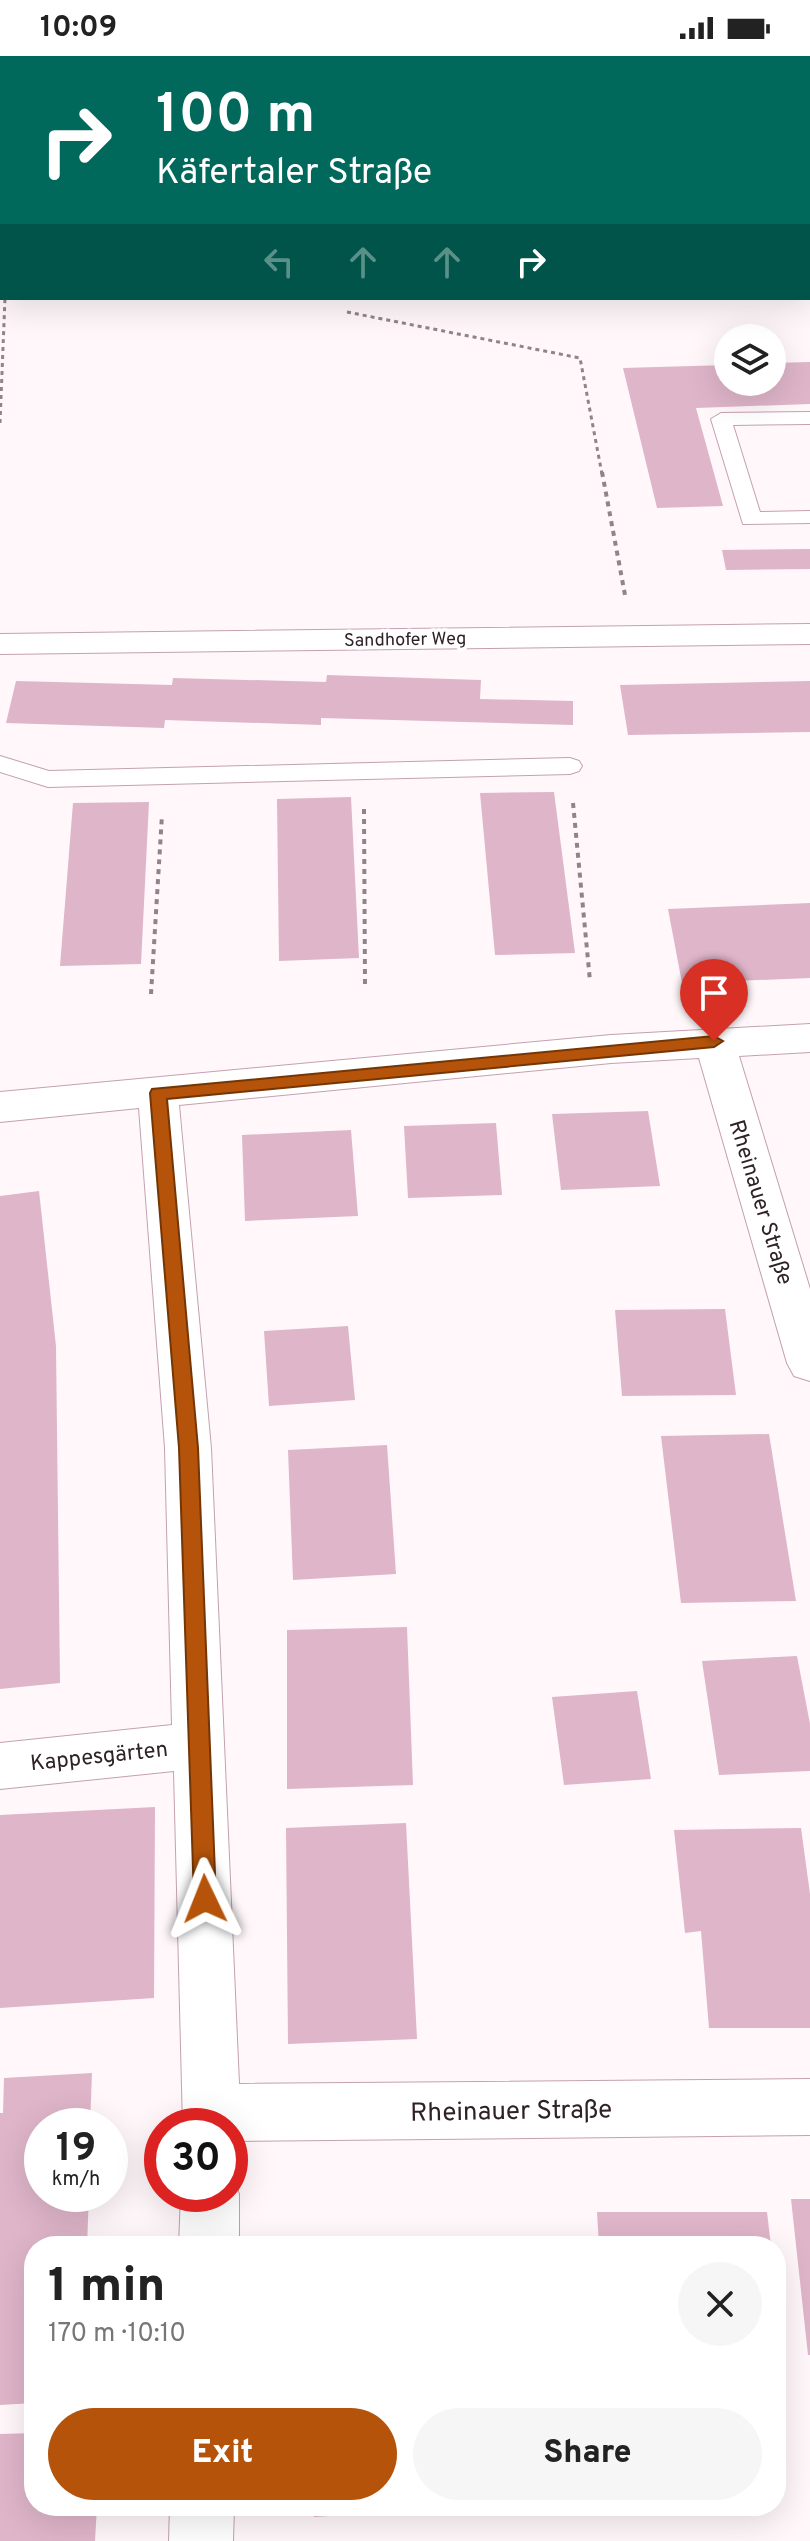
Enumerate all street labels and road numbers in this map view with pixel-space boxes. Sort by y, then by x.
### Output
street label: Sandhofer Weg [344,628,466,653]
street label: Rheinauer Straße [722,1117,798,1288]
street label: Kappesgärten [29,1737,169,1778]
street label: Rheinauer Straße [410,2094,612,2131]

